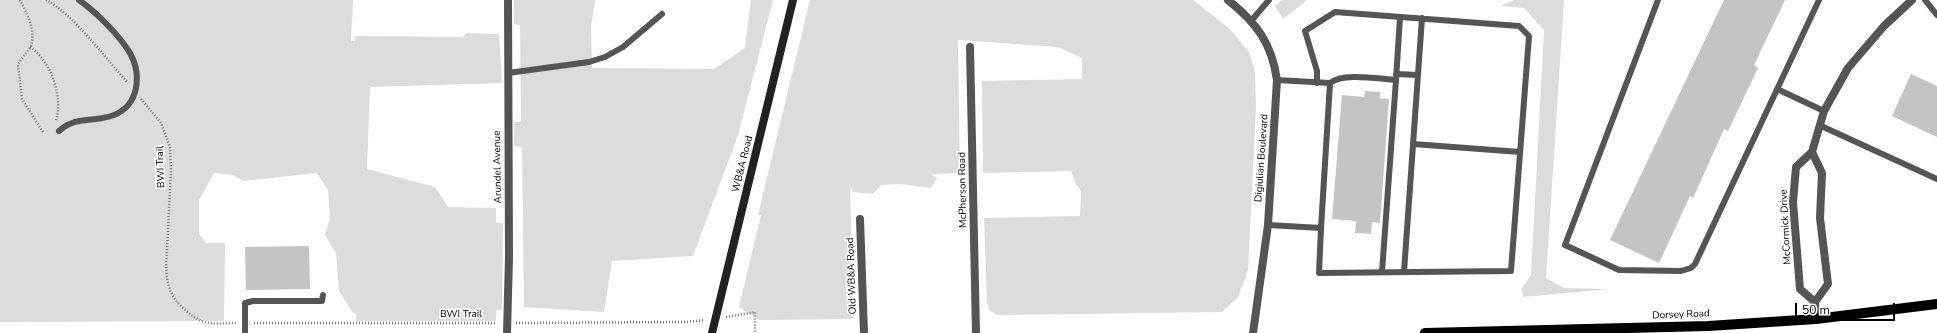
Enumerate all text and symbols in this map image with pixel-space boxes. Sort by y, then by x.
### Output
street label: Digiulian Boulevard [1253,114,1271,202]
street label: Arundel Avenue [491,130,505,204]
street label: WB&A Road [730,134,756,194]
street label: BWI Trail [154,146,168,188]
street label: McPherson Road [956,152,970,228]
street label: McCormick Drive [1778,189,1794,265]
street label: Old WB&A Road [845,237,859,315]
scale bar [1797,295,1897,321]
text: 50 m [1802,302,1830,318]
street label: Dorsey Road [1652,308,1710,322]
street label: BWI Trail [440,309,482,321]

